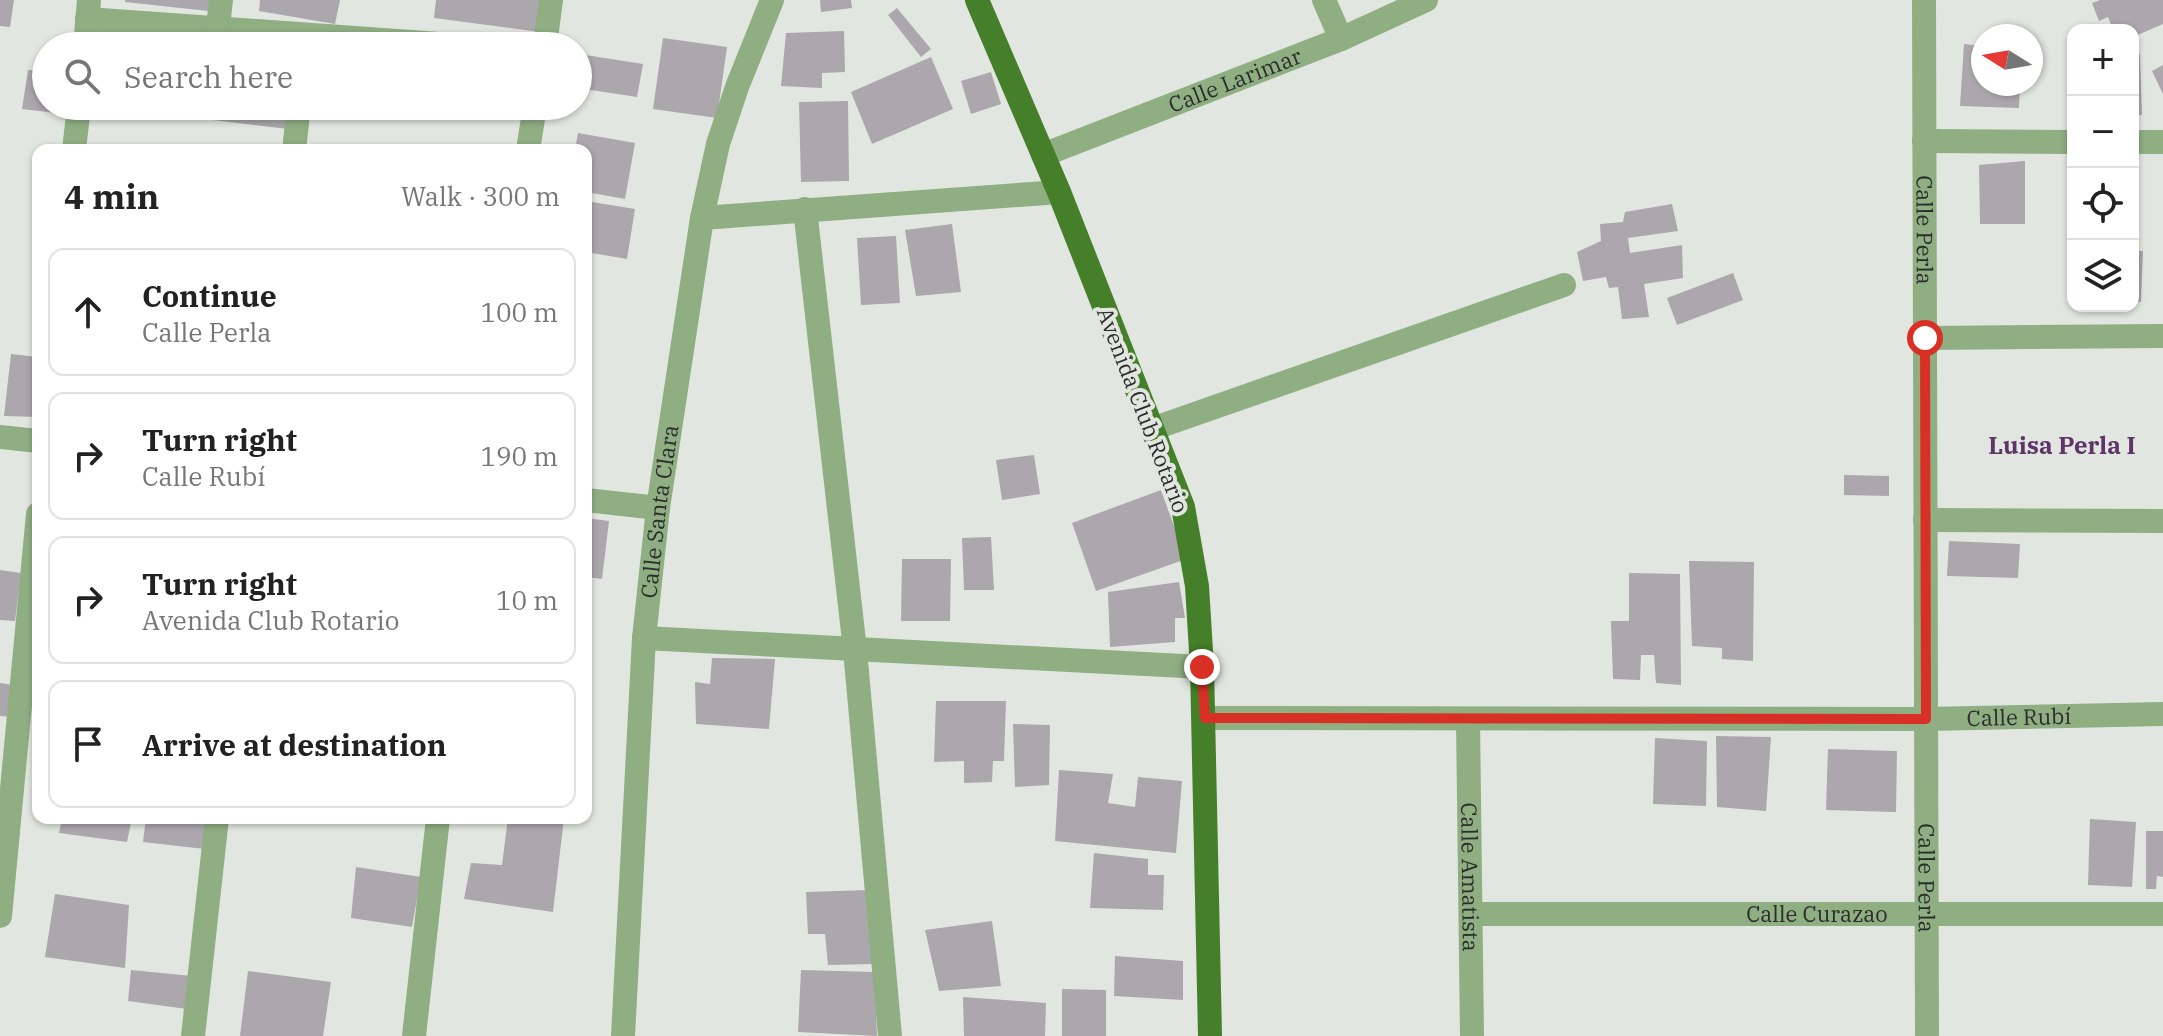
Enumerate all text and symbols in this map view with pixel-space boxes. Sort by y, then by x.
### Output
north arrow [1971,24,2043,96]
map controls [2067,24,2139,312]
button: + [2067,24,2139,96]
search box [32,32,592,120]
street label: Calle Larimar [1164,41,1306,119]
icon: search [60,54,104,98]
text: Search here [124,57,293,96]
button: − [2067,96,2139,168]
button: locate [2067,168,2139,240]
text: 4 min [64,174,159,218]
street label: Calle Perla [1911,175,1940,285]
text: Walk · 300 m [401,179,560,213]
button: layers [2067,240,2139,312]
text: Continue [142,276,277,315]
icon: ahead [66,290,110,334]
text: 100 m [480,295,558,329]
street label: Avenida Club Rotario [1091,303,1196,517]
text: Calle Perla [142,315,272,349]
route start [1907,320,1943,356]
text: Turn right [142,420,297,459]
street label: Calle Santa Clara [633,423,684,600]
district label: Luisa Perla I [1988,429,2136,461]
icon: right [66,434,110,478]
text: 190 m [480,439,558,473]
text: Calle Rubí [142,459,266,493]
text: Turn right [142,564,297,603]
icon: right [66,578,110,622]
text: 10 m [496,583,558,617]
text: Avenida Club Rotario [142,603,399,637]
route end [1184,649,1220,685]
street label: Calle Rubí [1966,701,2072,732]
icon: arrive [66,722,110,766]
text: Arrive at destination [142,725,447,764]
street label: Calle Amatista [1455,802,1486,952]
street label: Calle Perla [1912,823,1942,933]
street label: Calle Curazao [1746,899,1888,928]

